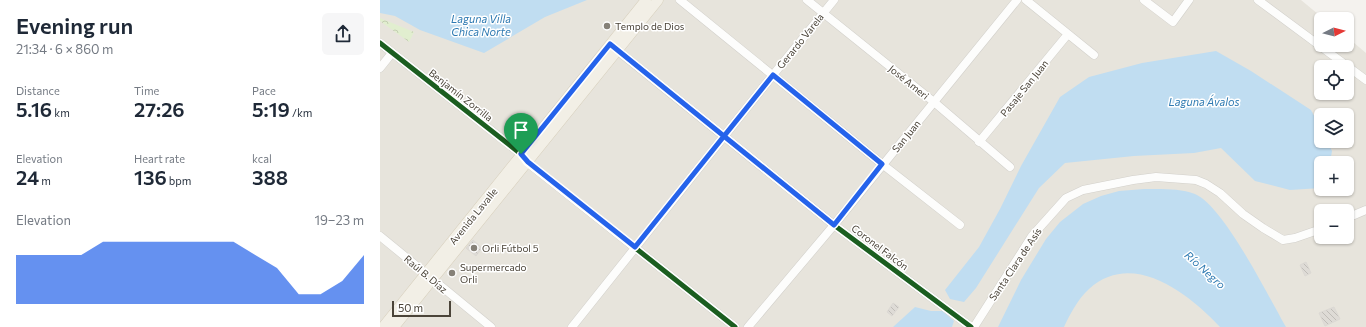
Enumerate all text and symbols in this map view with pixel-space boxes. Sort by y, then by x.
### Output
street label: Gerardo Varela [774,11,826,71]
text: Evening run [16,12,133,39]
water label: Laguna Villa Chica Norte [451,12,511,38]
north arrow [1314,12,1354,52]
map controls [1314,12,1354,244]
button: share [322,13,364,55]
place label: Templo de Dios [615,20,685,32]
marker: Templo de Dios [602,21,612,31]
text: 21:34 · 6 × 860 m [16,41,113,57]
street label: Pasaje San Juan [998,57,1050,119]
button: locate [1314,60,1354,100]
street label: José Ameri [887,62,931,102]
street label: Benjamín Zorrilla [427,66,495,124]
text: Distance [16,84,60,97]
text: Time [134,84,159,97]
text: Pace [252,84,276,97]
water label: Laguna Ávalos [1169,94,1239,108]
text: 5.16 [16,97,52,121]
text: 27:26 [134,97,185,121]
text: 5:19 [252,97,290,121]
text: km [52,106,70,119]
text: /km [290,106,312,119]
button: layers [1314,108,1354,148]
pin [504,113,538,154]
street label: San Juan [889,117,923,155]
icon: arrive [510,119,532,141]
text: Elevation [16,152,62,165]
text: Heart rate [134,152,185,165]
text: kcal [252,152,272,165]
button: + [1314,156,1354,196]
text: 24 [16,165,39,189]
text: 136 [134,165,167,189]
text: 388 [252,165,288,189]
text: m [39,174,51,187]
text: bpm [167,174,191,187]
street label: Avenida Lavalle [446,185,500,247]
button: − [1314,204,1354,244]
text: Elevation [16,212,71,228]
text: 19–23 m [314,212,364,228]
street label: Coronel Falcón [849,222,911,272]
street label: Santa Clara de Asís [986,225,1044,303]
place label: Orli Fútbol 5 [482,242,539,254]
marker: Orli Fútbol 5 [469,243,479,253]
water label: Río Negro [1183,248,1228,291]
street label: Raúl B. Díaz [402,252,450,296]
place label: Supermercado Orli [460,261,526,285]
marker: Supermercado Orli [447,268,457,278]
scale bar [392,299,451,318]
text: 50 m [398,301,423,314]

